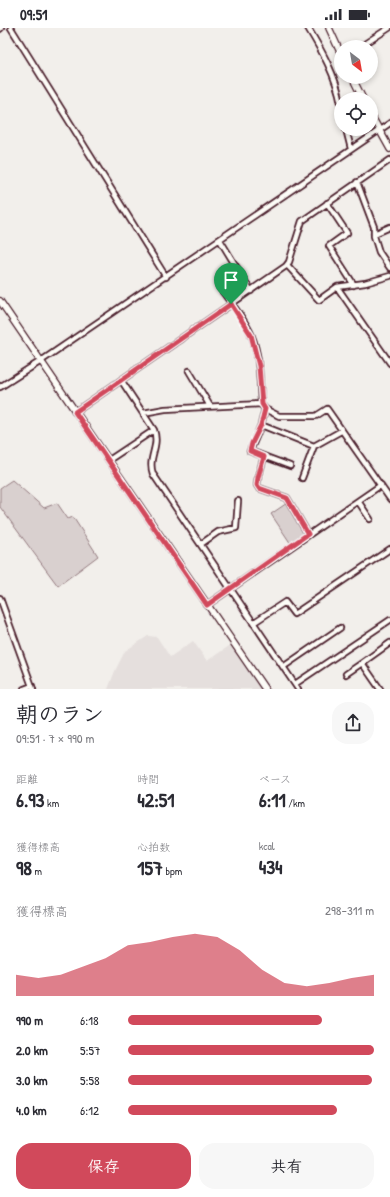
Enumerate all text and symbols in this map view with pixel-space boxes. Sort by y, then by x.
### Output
text: 09:51 [20,4,48,25]
north arrow [334,40,378,84]
map controls [334,40,378,136]
button: locate [334,92,378,136]
pin [214,263,248,304]
icon: arrive [220,269,242,291]
text: 朝のラン [16,699,104,729]
button: share [332,702,374,744]
text: 09:51 · 7 × 990 m [16,729,94,747]
text: 距離 [16,772,38,786]
text: 時間 [137,772,159,786]
text: ペース [259,772,291,786]
text: 6.93 [16,786,45,813]
text: 42:51 [137,786,175,813]
text: 6:11 [259,786,286,813]
text: km [45,796,59,810]
text: /km [286,796,305,810]
text: kcal [259,839,275,853]
text: 獲得標高 [16,840,60,854]
text: 心拍数 [137,840,170,854]
text: 434 [259,853,283,880]
text: 98 [16,854,32,881]
text: 157 [137,854,163,881]
text: m [32,864,42,878]
text: bpm [163,864,182,878]
text: 298–311 m [325,901,374,919]
text: 獲得標高 [16,902,68,920]
text: 990 m [16,1011,43,1029]
text: 6:18 [80,1011,99,1029]
text: 2.0 km [16,1041,48,1059]
text: 5:57 [80,1041,100,1059]
text: 3.0 km [16,1071,48,1089]
text: 5:58 [80,1071,100,1089]
text: 4.0 km [16,1101,47,1119]
text: 6:12 [80,1101,99,1119]
button: 保存 [16,1143,191,1189]
button: 共有 [199,1143,374,1189]

